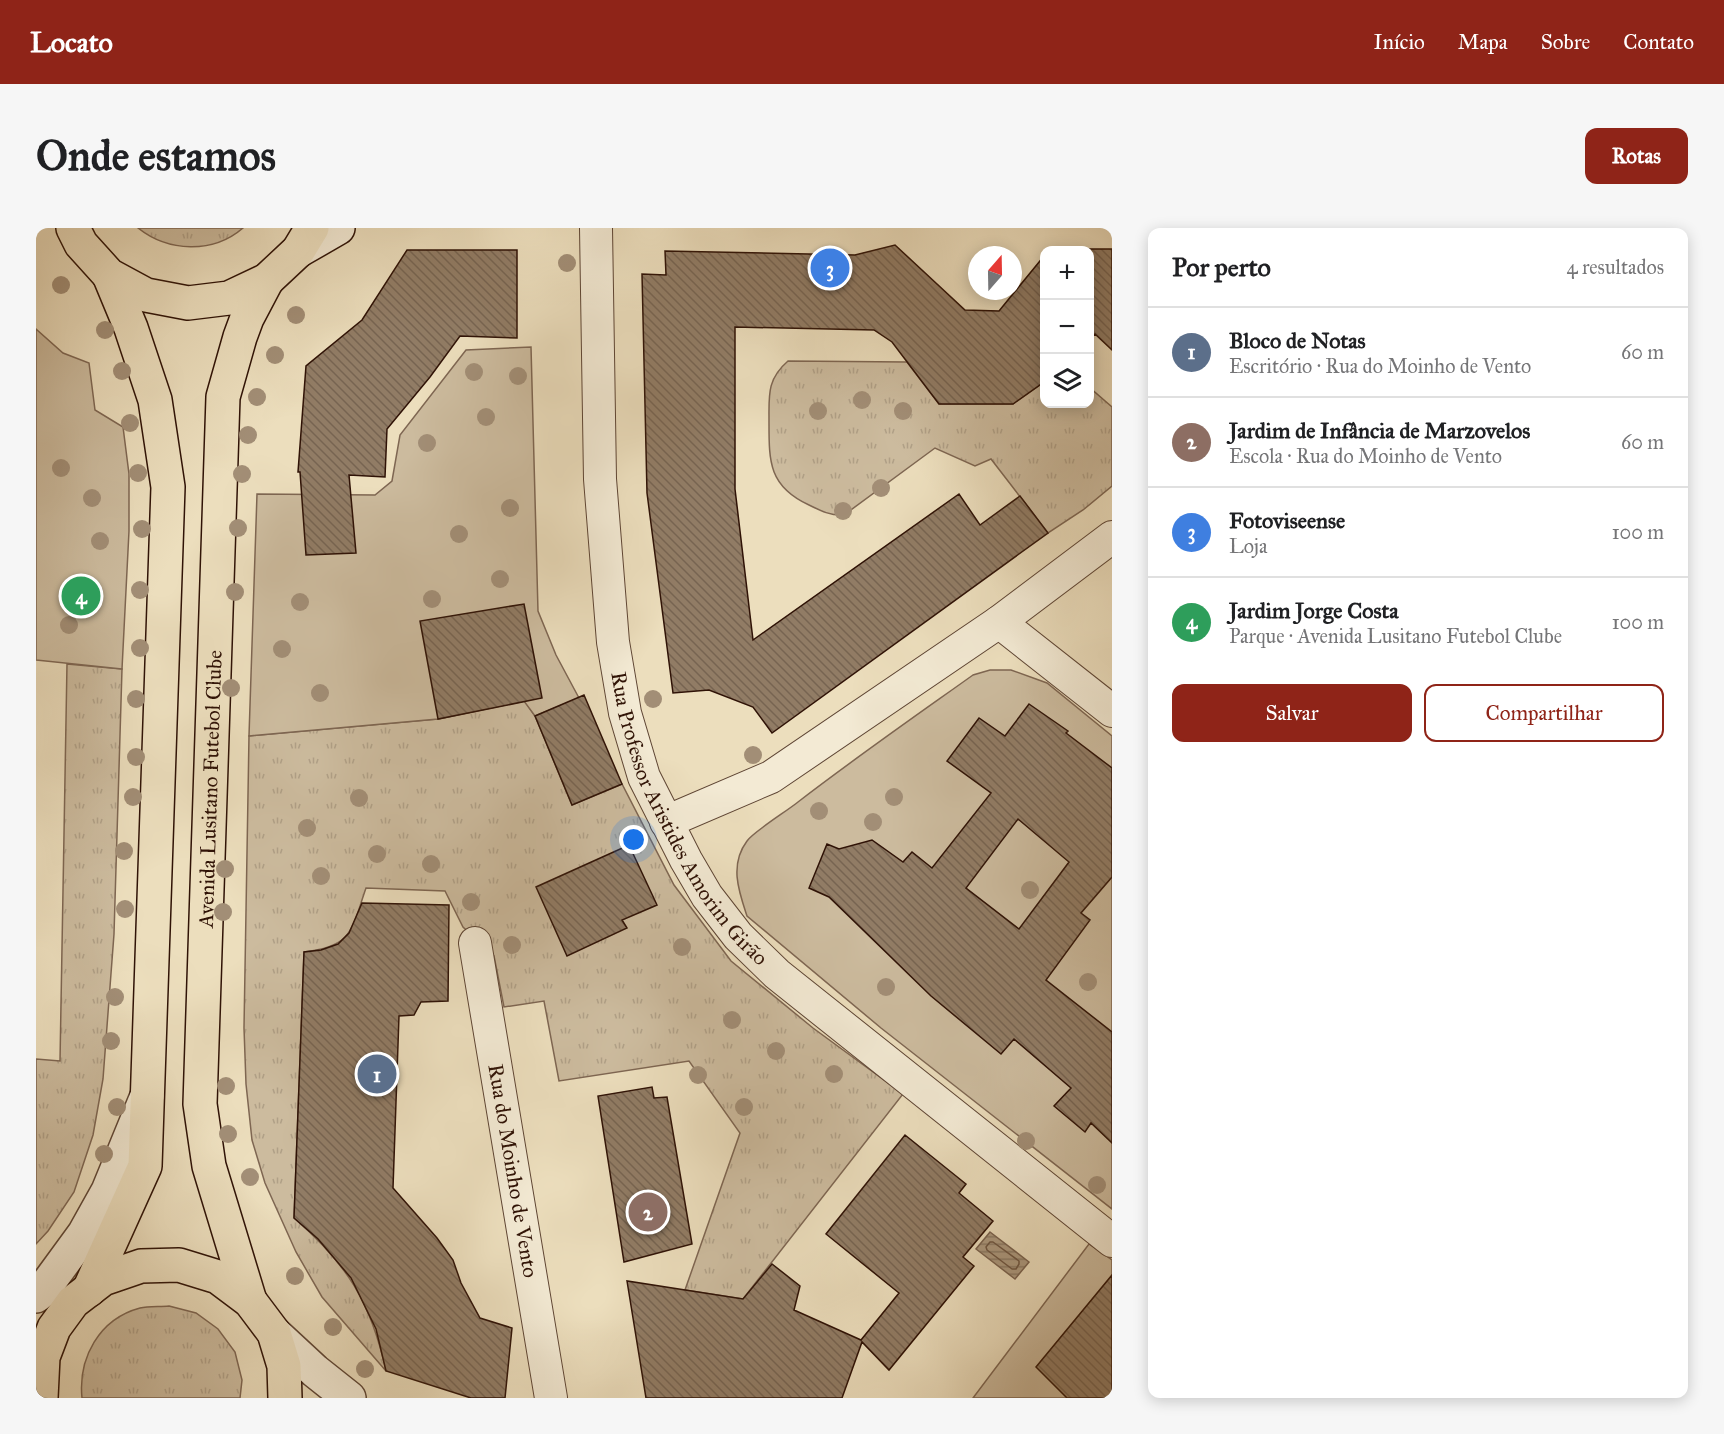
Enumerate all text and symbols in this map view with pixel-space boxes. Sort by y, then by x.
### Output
text: Locato [30,25,113,60]
text: Início [1374,29,1425,55]
text: Mapa [1458,29,1508,55]
text: Sobre [1541,29,1590,55]
text: Contato [1623,29,1694,55]
button: Rotas [1585,128,1688,184]
text: Onde estamos [36,130,276,182]
pin: 3 [810,246,850,291]
north arrow [968,246,1022,300]
map controls [1040,246,1094,408]
button: + [1040,246,1094,300]
text: Por perto [1172,251,1271,283]
text: 4 resultados [1566,255,1664,279]
button: − [1040,300,1094,354]
text: Bloco de Notas [1229,327,1366,354]
text: 1 [1188,340,1195,364]
text: 60 m [1621,340,1664,364]
button: layers [1040,354,1094,408]
text: Escritório · Rua do Moinho de Vento [1229,354,1531,378]
text: Jardim de Infância de Marzovelos [1229,417,1530,444]
text: 2 [1187,430,1196,454]
text: 60 m [1621,430,1664,454]
text: Escola · Rua do Moinho de Vento [1229,444,1502,468]
text: Fotoviseense [1229,507,1345,534]
text: 3 [1188,520,1196,544]
text: 100 m [1612,520,1664,544]
text: Loja [1229,534,1267,558]
pin: 4 [62,574,100,619]
text: Jardim Jorge Costa [1229,597,1399,624]
text: 4 [1186,610,1197,634]
text: 100 m [1612,610,1664,634]
text: Parque · Avenida Lusitano Futebol Clube [1229,624,1562,648]
street label: Avenida Lusitano Futebol Clube [193,649,228,929]
street label: Rua Professor Aristides Amorim Girão [605,670,774,971]
button: Salvar [1172,684,1412,742]
button: Compartilhar [1424,684,1664,742]
your location [619,825,648,854]
pin: 1 [358,1052,396,1096]
street label: Rua do Moinho de Vento [482,1062,544,1280]
pin: 2 [628,1190,668,1234]

